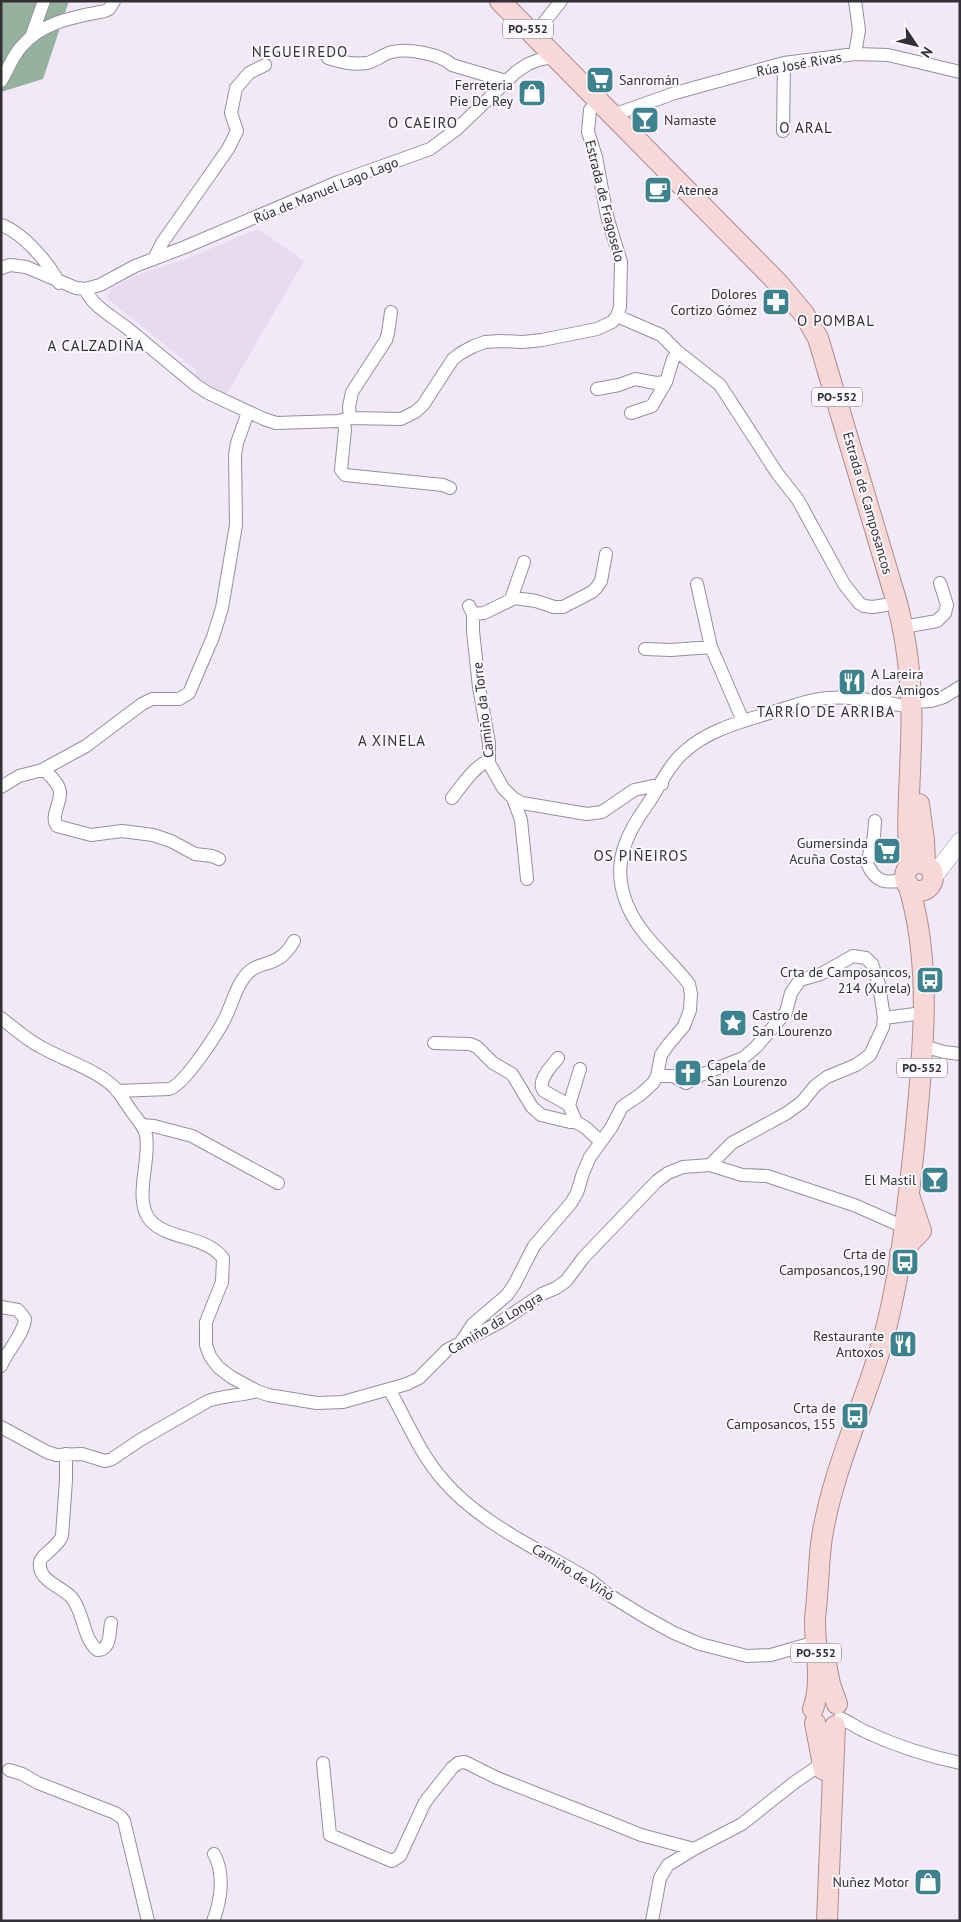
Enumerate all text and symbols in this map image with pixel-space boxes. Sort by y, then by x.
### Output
road number: PO-552 [503,20,553,38]
north arrow [891,20,941,70]
district label: NEGUEIREDO [252,42,348,61]
text: N [917,44,937,61]
street label: Rúa José Rivas [755,48,843,80]
supermarket icon: Sanromán [585,65,615,95]
place label: Sanromán [619,71,679,89]
place label: Ferreteria Pie De Rey [450,76,513,110]
shop icon: Ferreteria Pie De Rey [517,78,547,108]
bar icon: Namaste [630,105,660,135]
place label: Namaste [664,111,716,129]
district label: O CAEIRO [388,113,458,132]
district label: O ARAL [779,118,833,137]
street label: Estrada de Fragoselo [581,138,629,264]
street label: Rúa de Manuel Lago Lago [251,153,401,227]
cafe icon: Atenea [643,175,673,205]
place label: Atenea [677,181,718,199]
place label: Dolores Cortizo Gómez [670,285,757,319]
pharmacy icon: Dolores Cortizo Gómez [761,287,791,317]
district label: O POMBAL [797,311,875,330]
district label: A CALZADIÑA [47,336,145,355]
road number: PO-552 [812,388,862,407]
street label: Estrada de Camposancos [839,430,897,576]
street label: Camiño da Torre [468,661,498,759]
place label: A Lareira dos Amigos [871,665,940,699]
restaurant icon: A Lareira dos Amigos [837,667,867,697]
district label: TARRÍO DE ARRIBA [757,702,895,721]
district label: A XINELA [358,731,426,750]
place label: Gumersinda Acuña Costas [789,834,868,868]
supermarket icon: Gumersinda Acuña Costas [872,836,902,866]
district label: OS PIÑEIROS [594,846,688,865]
place label: Crta de Camposancos, 214 (Xurela) [780,963,911,997]
bus stop icon: Crta de Camposancos, 214 (Xurela) [915,965,945,995]
place label: Castro de San Lourenzo [752,1006,832,1040]
place icon: Castro de San Lourenzo [718,1008,748,1038]
place label: Capela de San Lourenzo [707,1056,787,1090]
church icon: Capela de San Lourenzo [673,1058,703,1088]
road number: PO-552 [897,1058,947,1078]
bar icon: El Mastil [920,1165,950,1195]
place label: El Mastil [864,1171,916,1189]
place label: Crta de Camposancos,190 [779,1245,886,1279]
bus stop icon: Crta de Camposancos,190 [890,1247,920,1277]
street label: Camiño da Longra [444,1288,546,1358]
place label: Restaurante Antoxos [813,1327,884,1361]
restaurant icon: Restaurante Antoxos [888,1329,918,1359]
place label: Crta de Camposancos, 155 [726,1399,836,1433]
bus stop icon: Crta de Camposancos, 155 [840,1401,870,1431]
street label: Camiño de Viñó [529,1540,617,1604]
road number: PO-552 [791,1644,841,1662]
shop icon: Nuñez Motor [913,1867,943,1897]
place label: Nuñez Motor [832,1873,909,1891]

